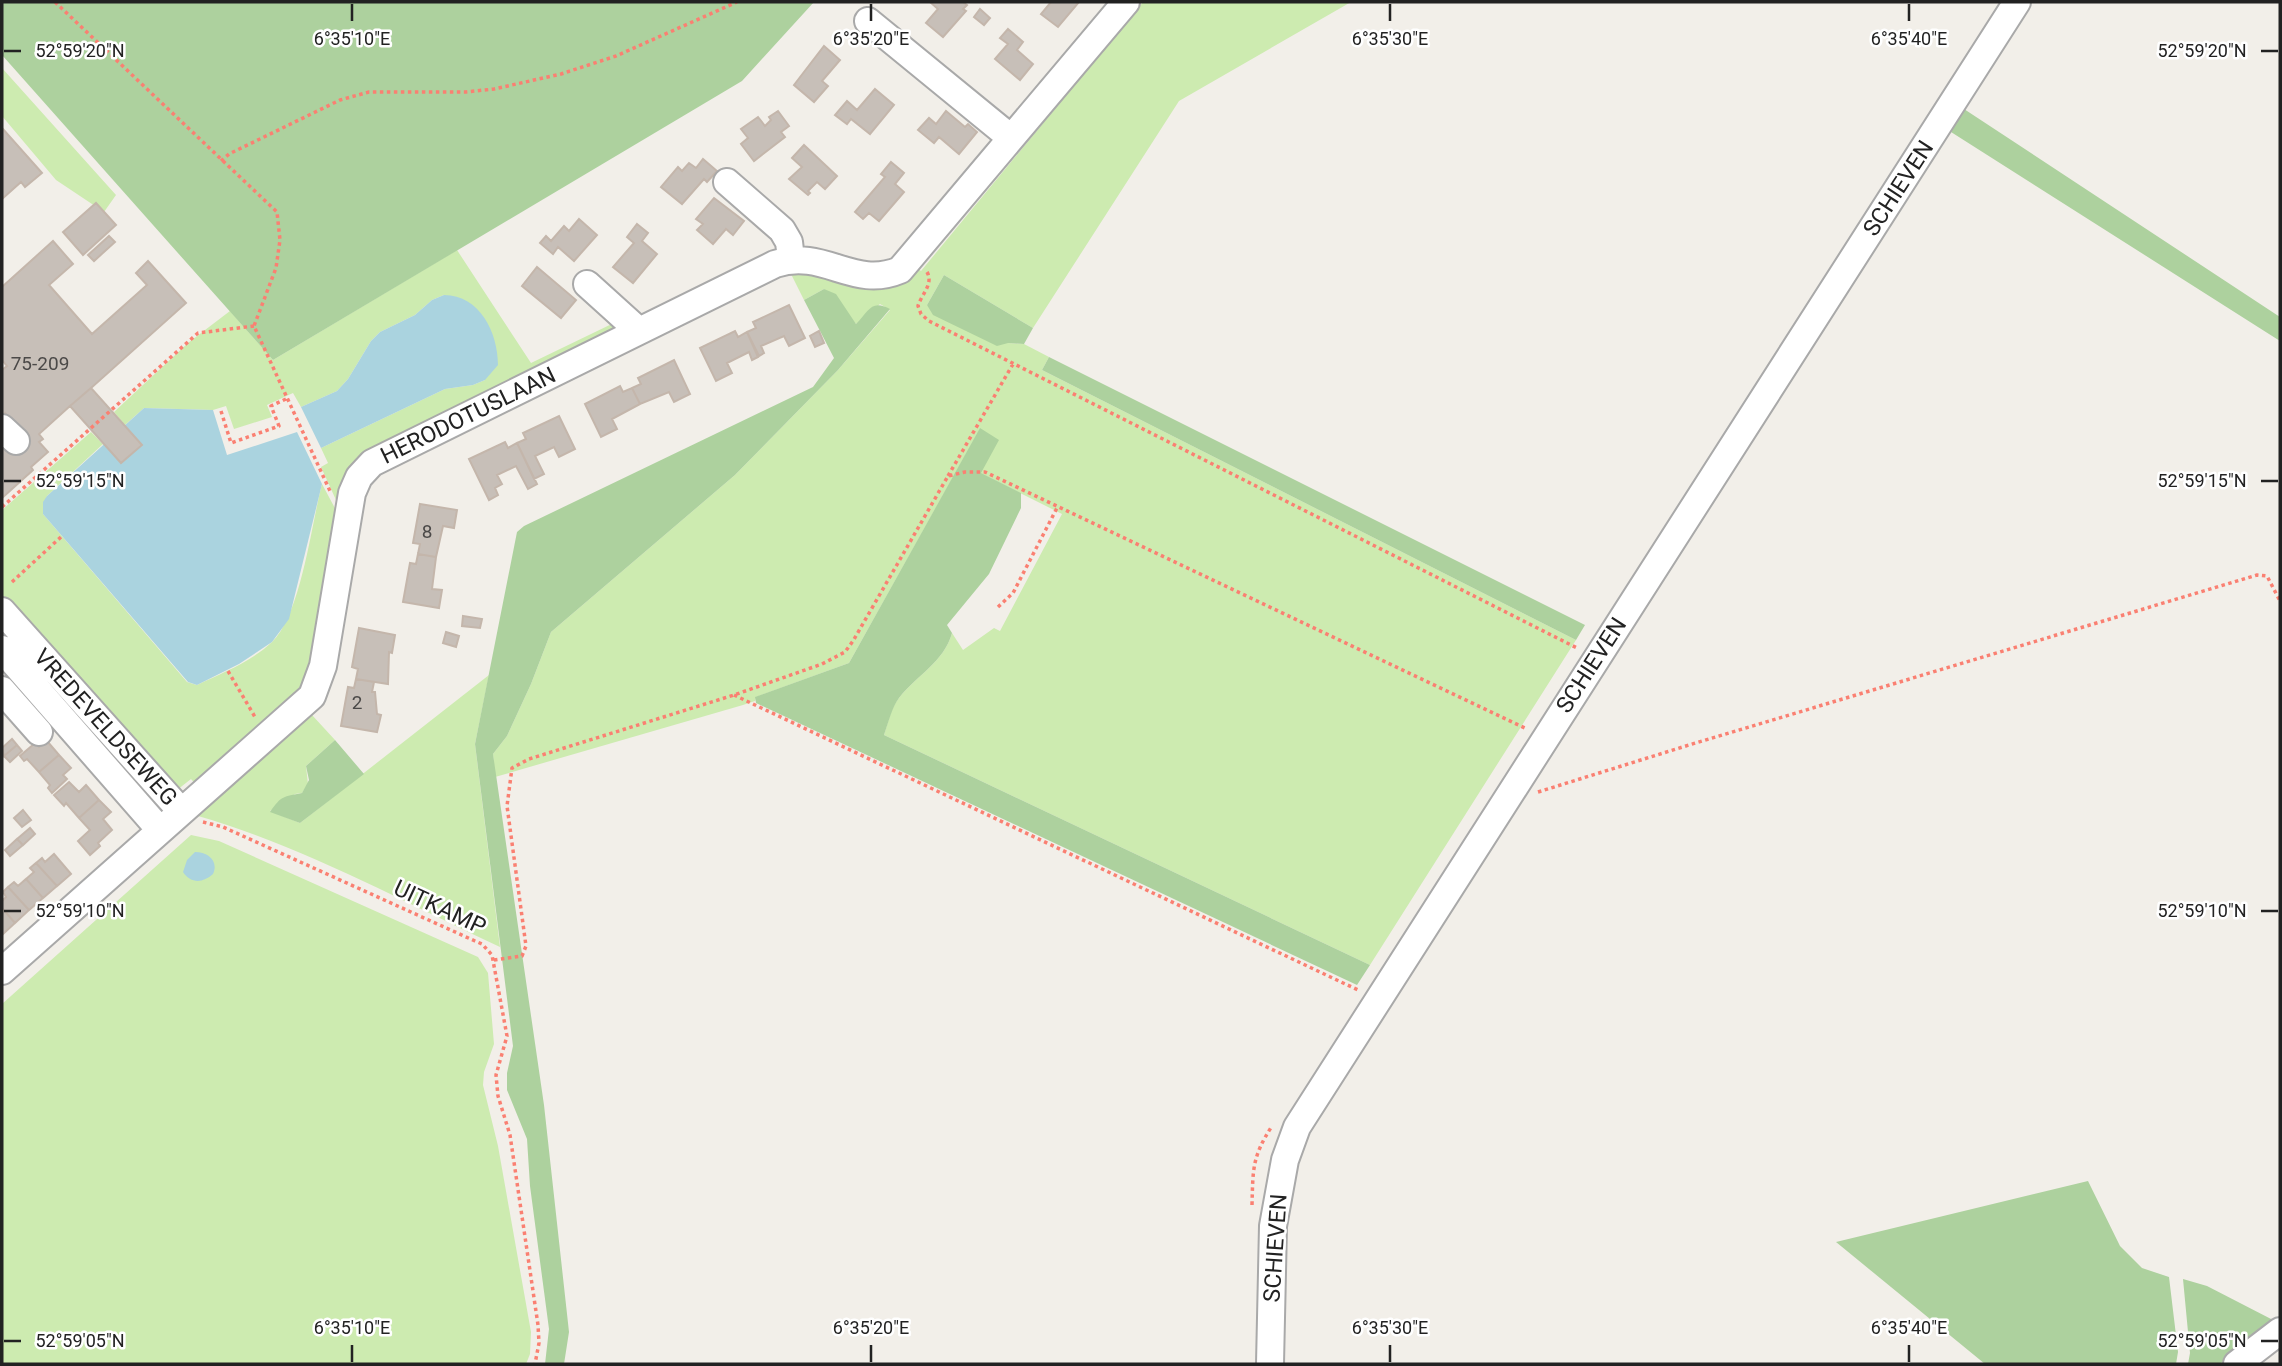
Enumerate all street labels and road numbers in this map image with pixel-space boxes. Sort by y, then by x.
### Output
street label: SCHIEVEN [1858,135,1939,241]
street label: HERODOTUSLAAN [376,361,560,470]
street label: SCHIEVEN [1551,612,1632,718]
street label: VREDEVELDSEWEG [28,644,183,811]
street label: UITKAMP [389,874,490,941]
street label: SCHIEVEN [1258,1193,1293,1303]

